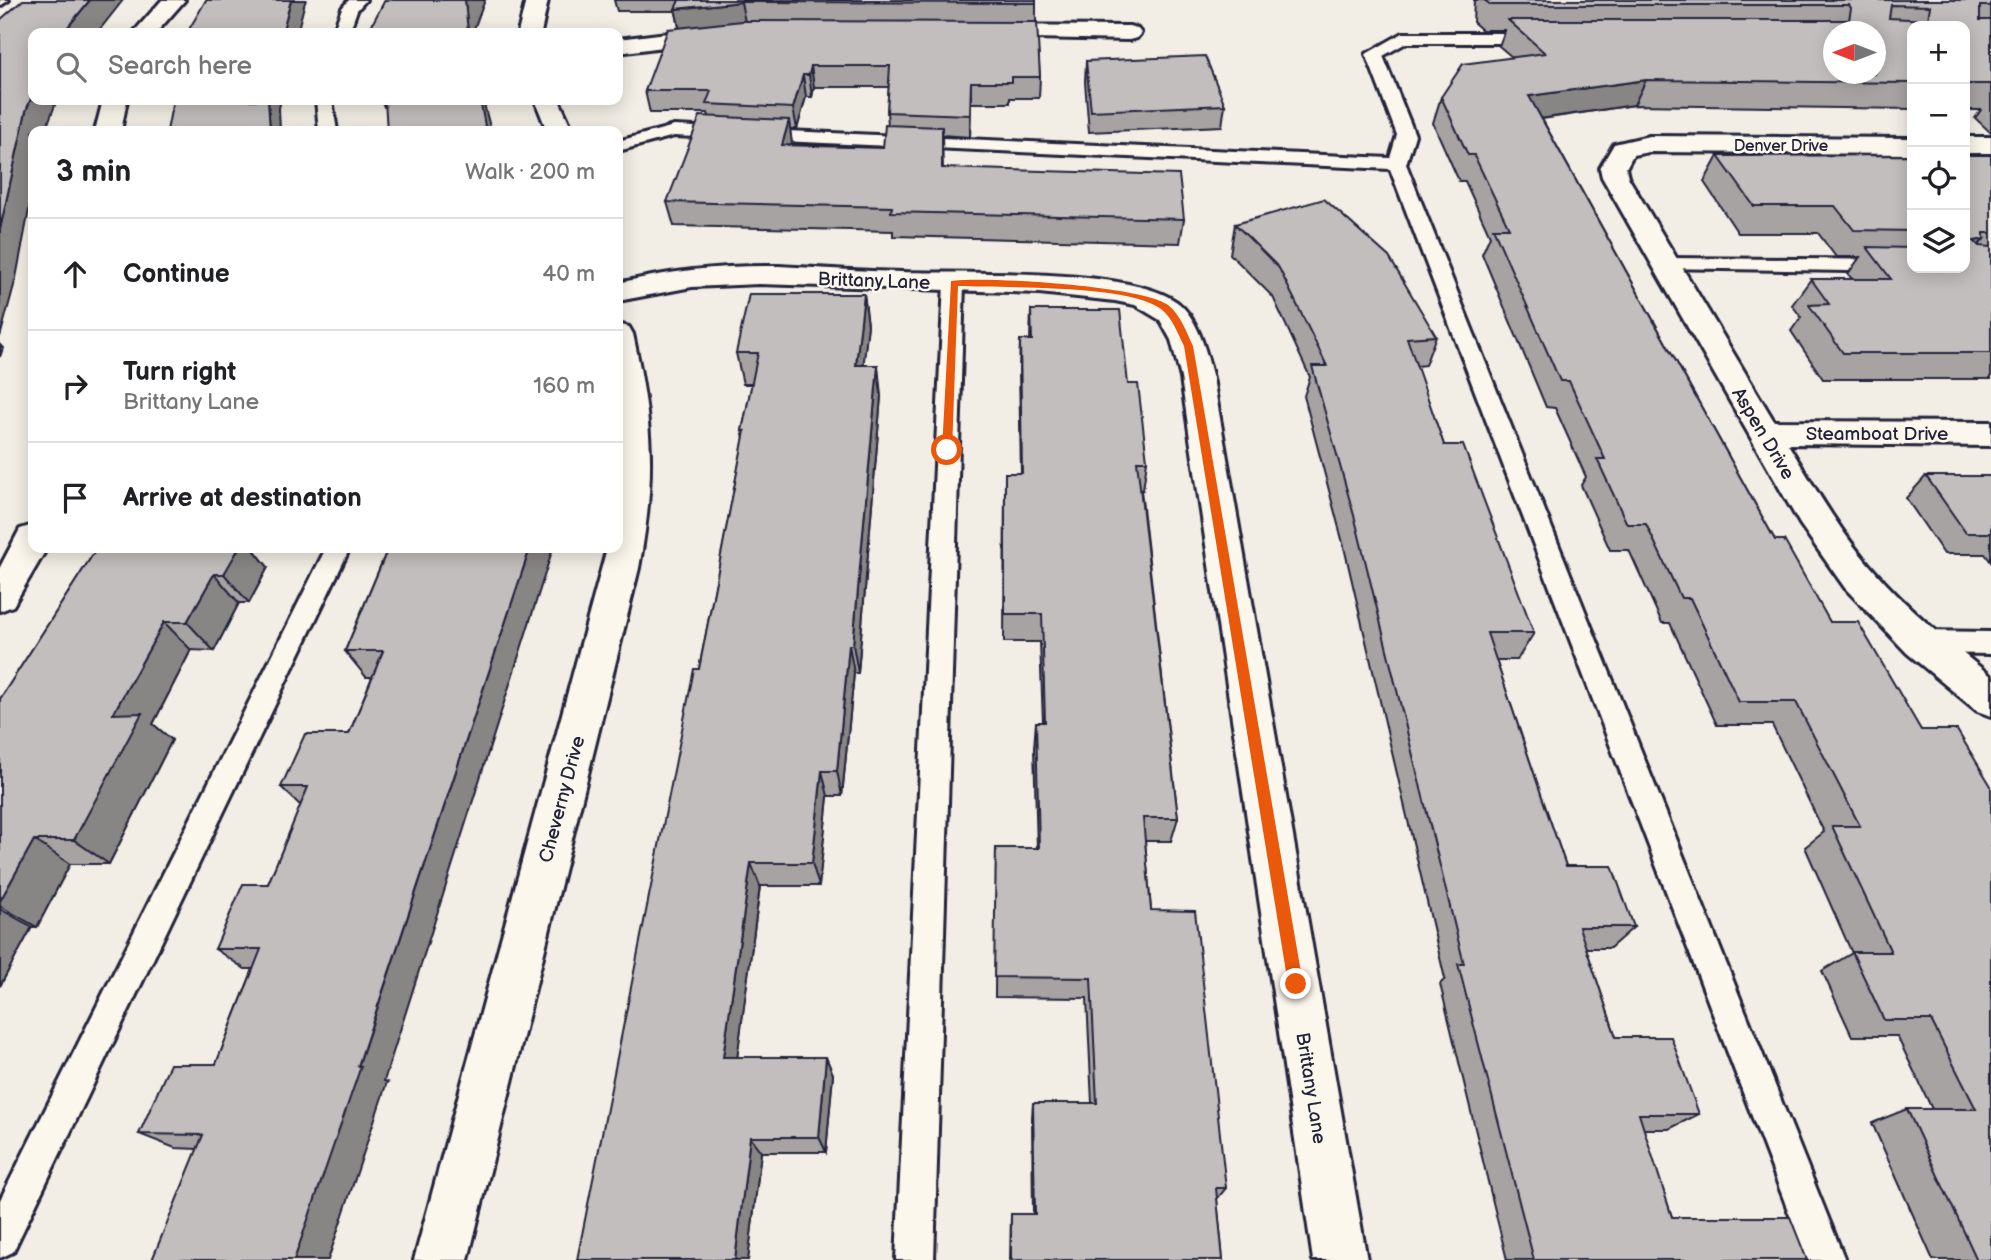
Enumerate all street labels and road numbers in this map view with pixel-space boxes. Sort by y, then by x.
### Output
street label: Denver Drive [1734,137,1829,156]
street label: Brittany Lane [817,268,931,295]
street label: Aspen Drive [1726,384,1799,484]
street label: Steamboat Drive [1806,423,1948,446]
street label: Cheverny Drive [535,734,590,865]
street label: Brittany Lane [1290,1031,1331,1146]

